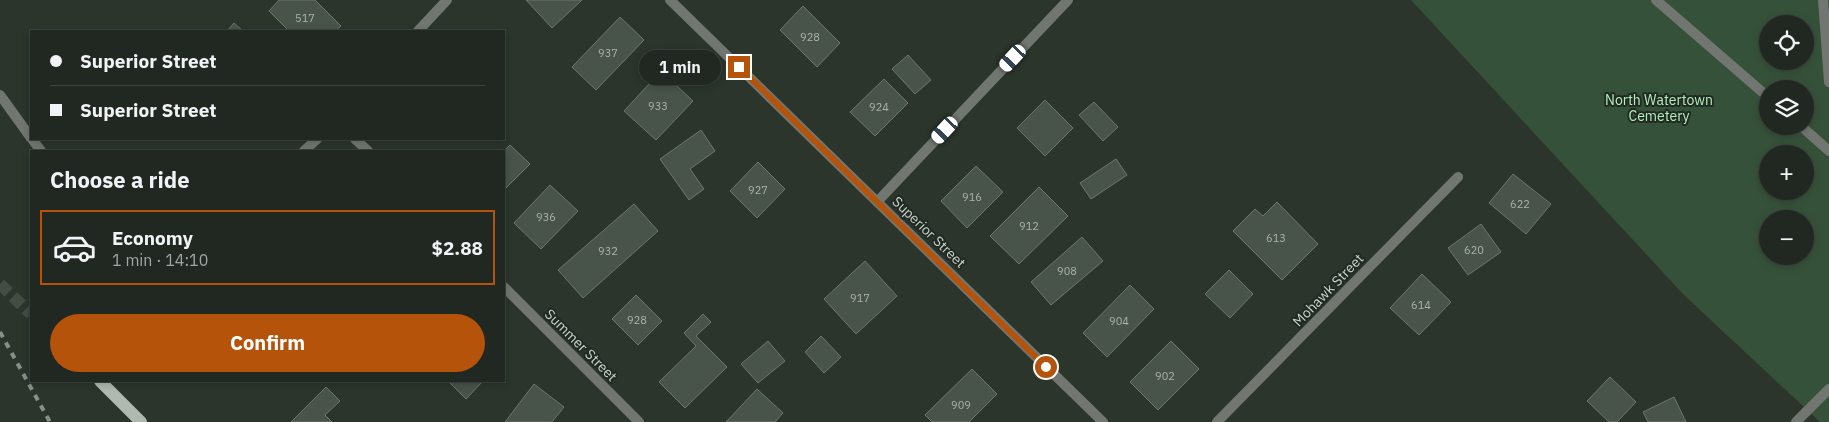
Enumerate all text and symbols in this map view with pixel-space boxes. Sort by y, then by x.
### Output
house number: 517 [295,11,315,25]
map controls [1759,15,1814,265]
button: locate [1759,15,1814,70]
house number: 928 [800,30,820,44]
car [997,42,1028,74]
house number: 937 [598,46,618,60]
text: Superior Street [80,49,217,73]
callout: 1 min [639,50,722,84]
route end [728,56,750,78]
text: 1 min [659,57,701,77]
button: layers [1759,80,1814,135]
park label: North Watertown Cemetery [1605,91,1713,125]
text: Superior Street [80,98,217,122]
house number: 933 [648,99,668,113]
house number: 924 [869,100,889,114]
car [929,114,960,146]
button: + [1759,145,1814,200]
text: Choose a ride [50,165,190,194]
house number: 927 [748,183,768,197]
house number: 916 [962,190,982,204]
street label: Superior Street [889,192,970,272]
house number: 622 [1510,197,1530,211]
house number: 936 [536,210,556,224]
button: − [1759,210,1814,265]
house number: 912 [1019,219,1039,233]
icon: car [52,225,97,270]
text: Economy [112,226,193,250]
house number: 613 [1266,231,1286,245]
text: $2.88 [431,236,483,260]
house number: 620 [1464,243,1484,257]
house number: 932 [598,244,618,258]
text: 1 min · 14:10 [112,250,208,270]
street label: Mohawk Street [1289,250,1367,330]
house number: 908 [1057,264,1077,278]
house number: 917 [850,291,870,305]
house number: 614 [1411,298,1431,312]
street label: Summer Street [541,305,621,385]
house number: 928 [627,313,647,327]
button: Confirm [50,314,485,372]
house number: 904 [1109,314,1129,328]
route start [1035,356,1057,378]
house number: 902 [1155,369,1175,383]
house number: 909 [951,398,971,412]

